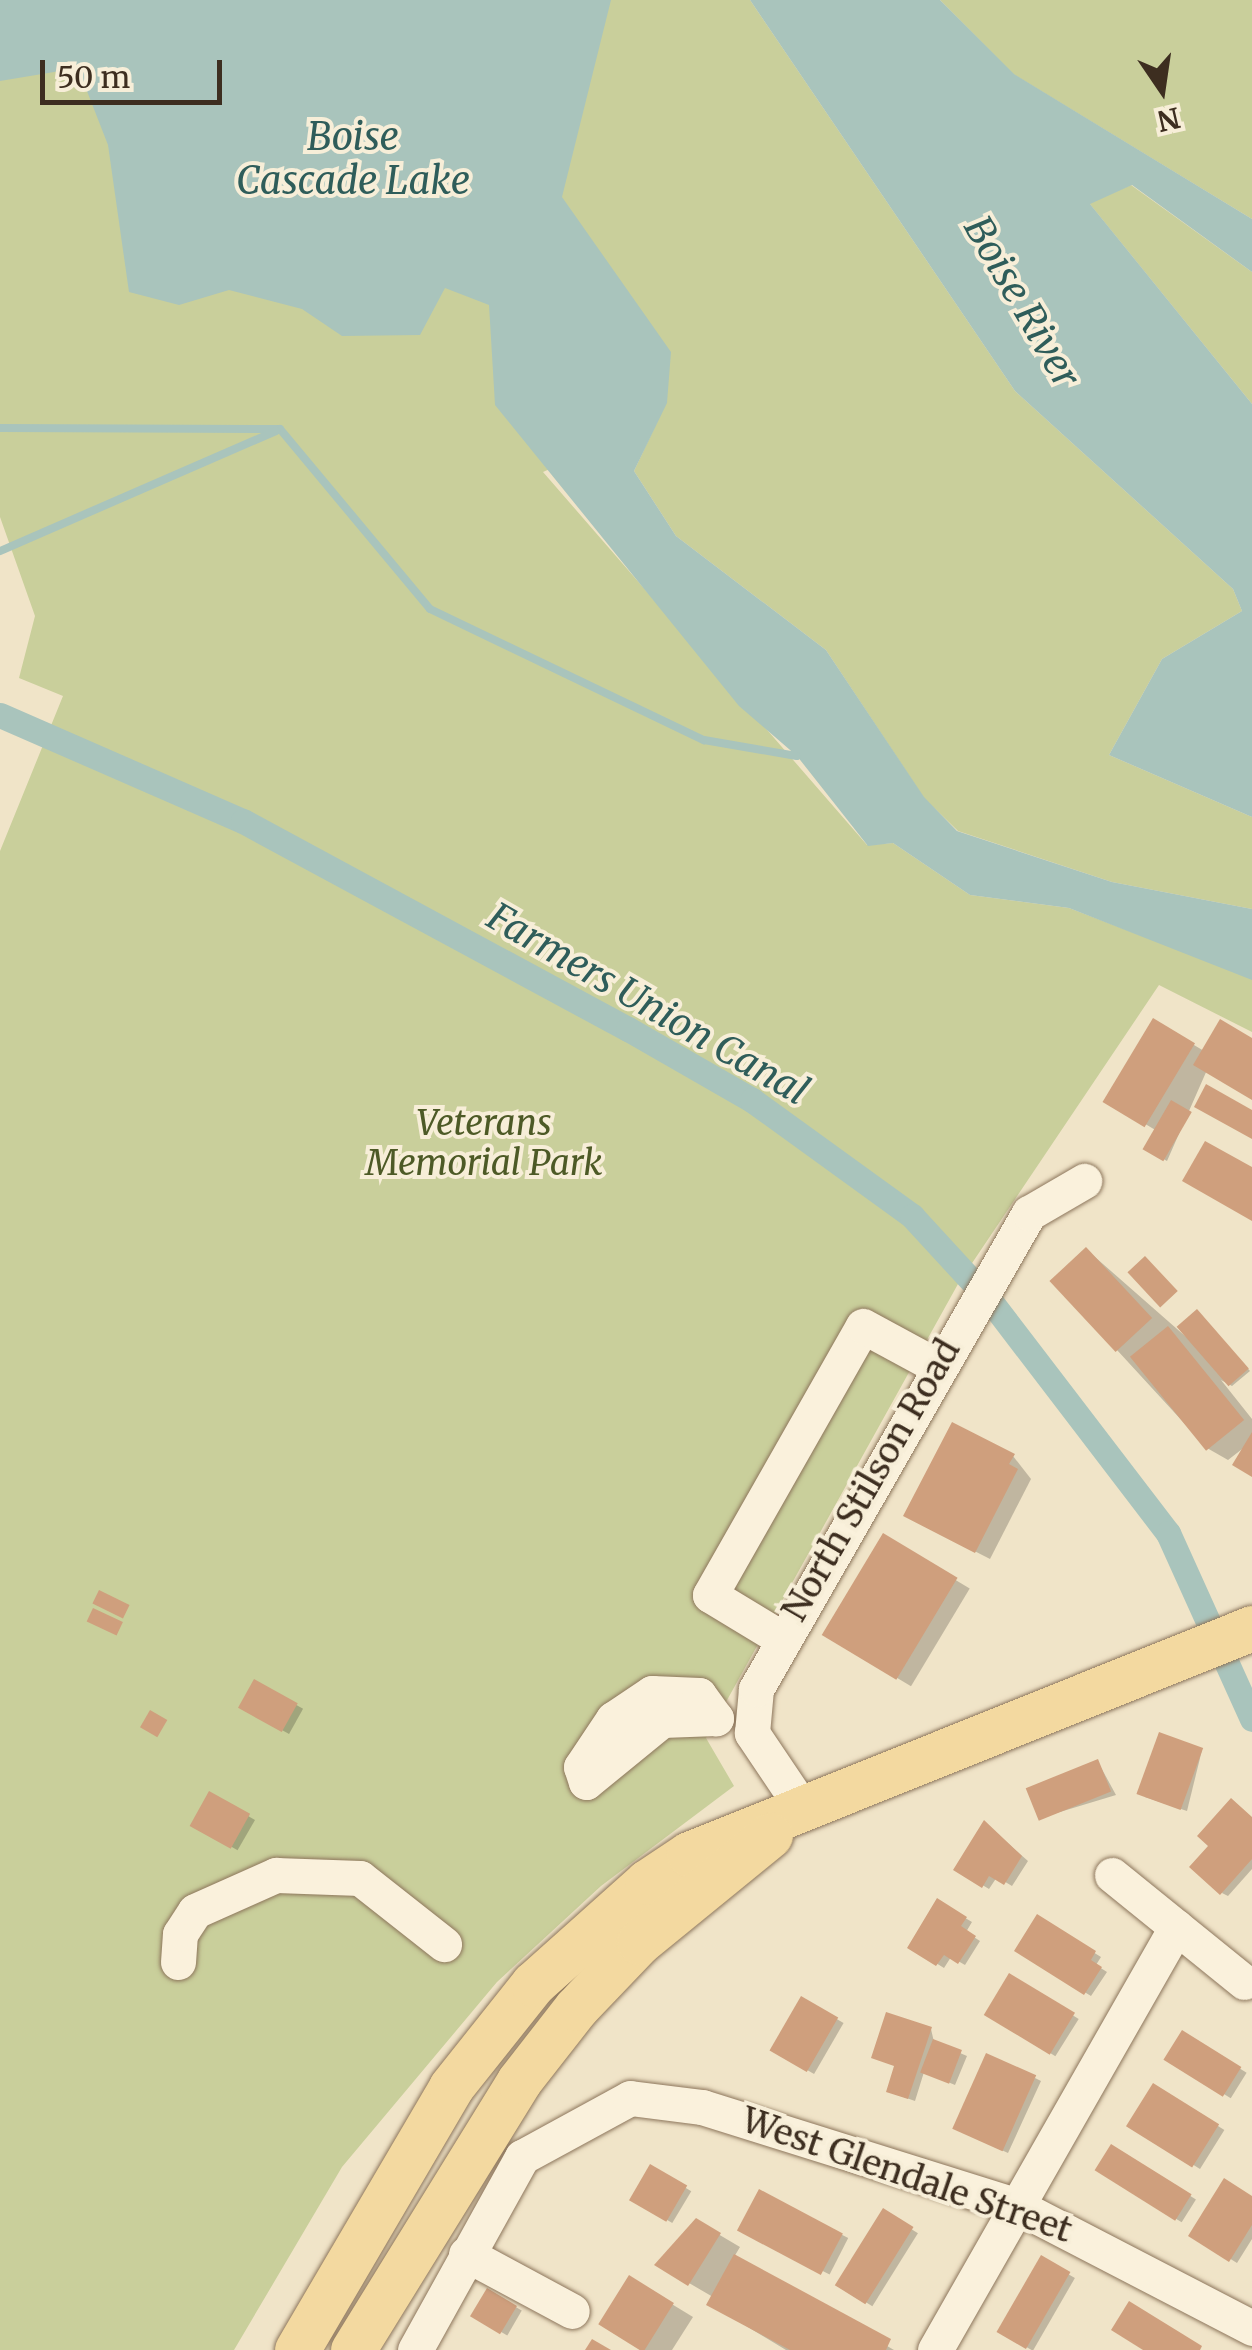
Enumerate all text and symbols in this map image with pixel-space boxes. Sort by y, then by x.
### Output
scale bar [45,40,228,102]
north arrow [1112,40,1212,140]
text: 50 m [57,58,130,96]
text: N [1154,99,1184,139]
water label: Boise Cascade Lake [236,114,470,203]
water label: Boise River [955,208,1089,396]
water label: Farmers Union Canal [479,893,817,1115]
park label: Veterans Memorial Park [366,1102,602,1184]
street label: North Stilson Road [773,1332,969,1628]
street label: West Glendale Street [736,2099,1078,2251]

